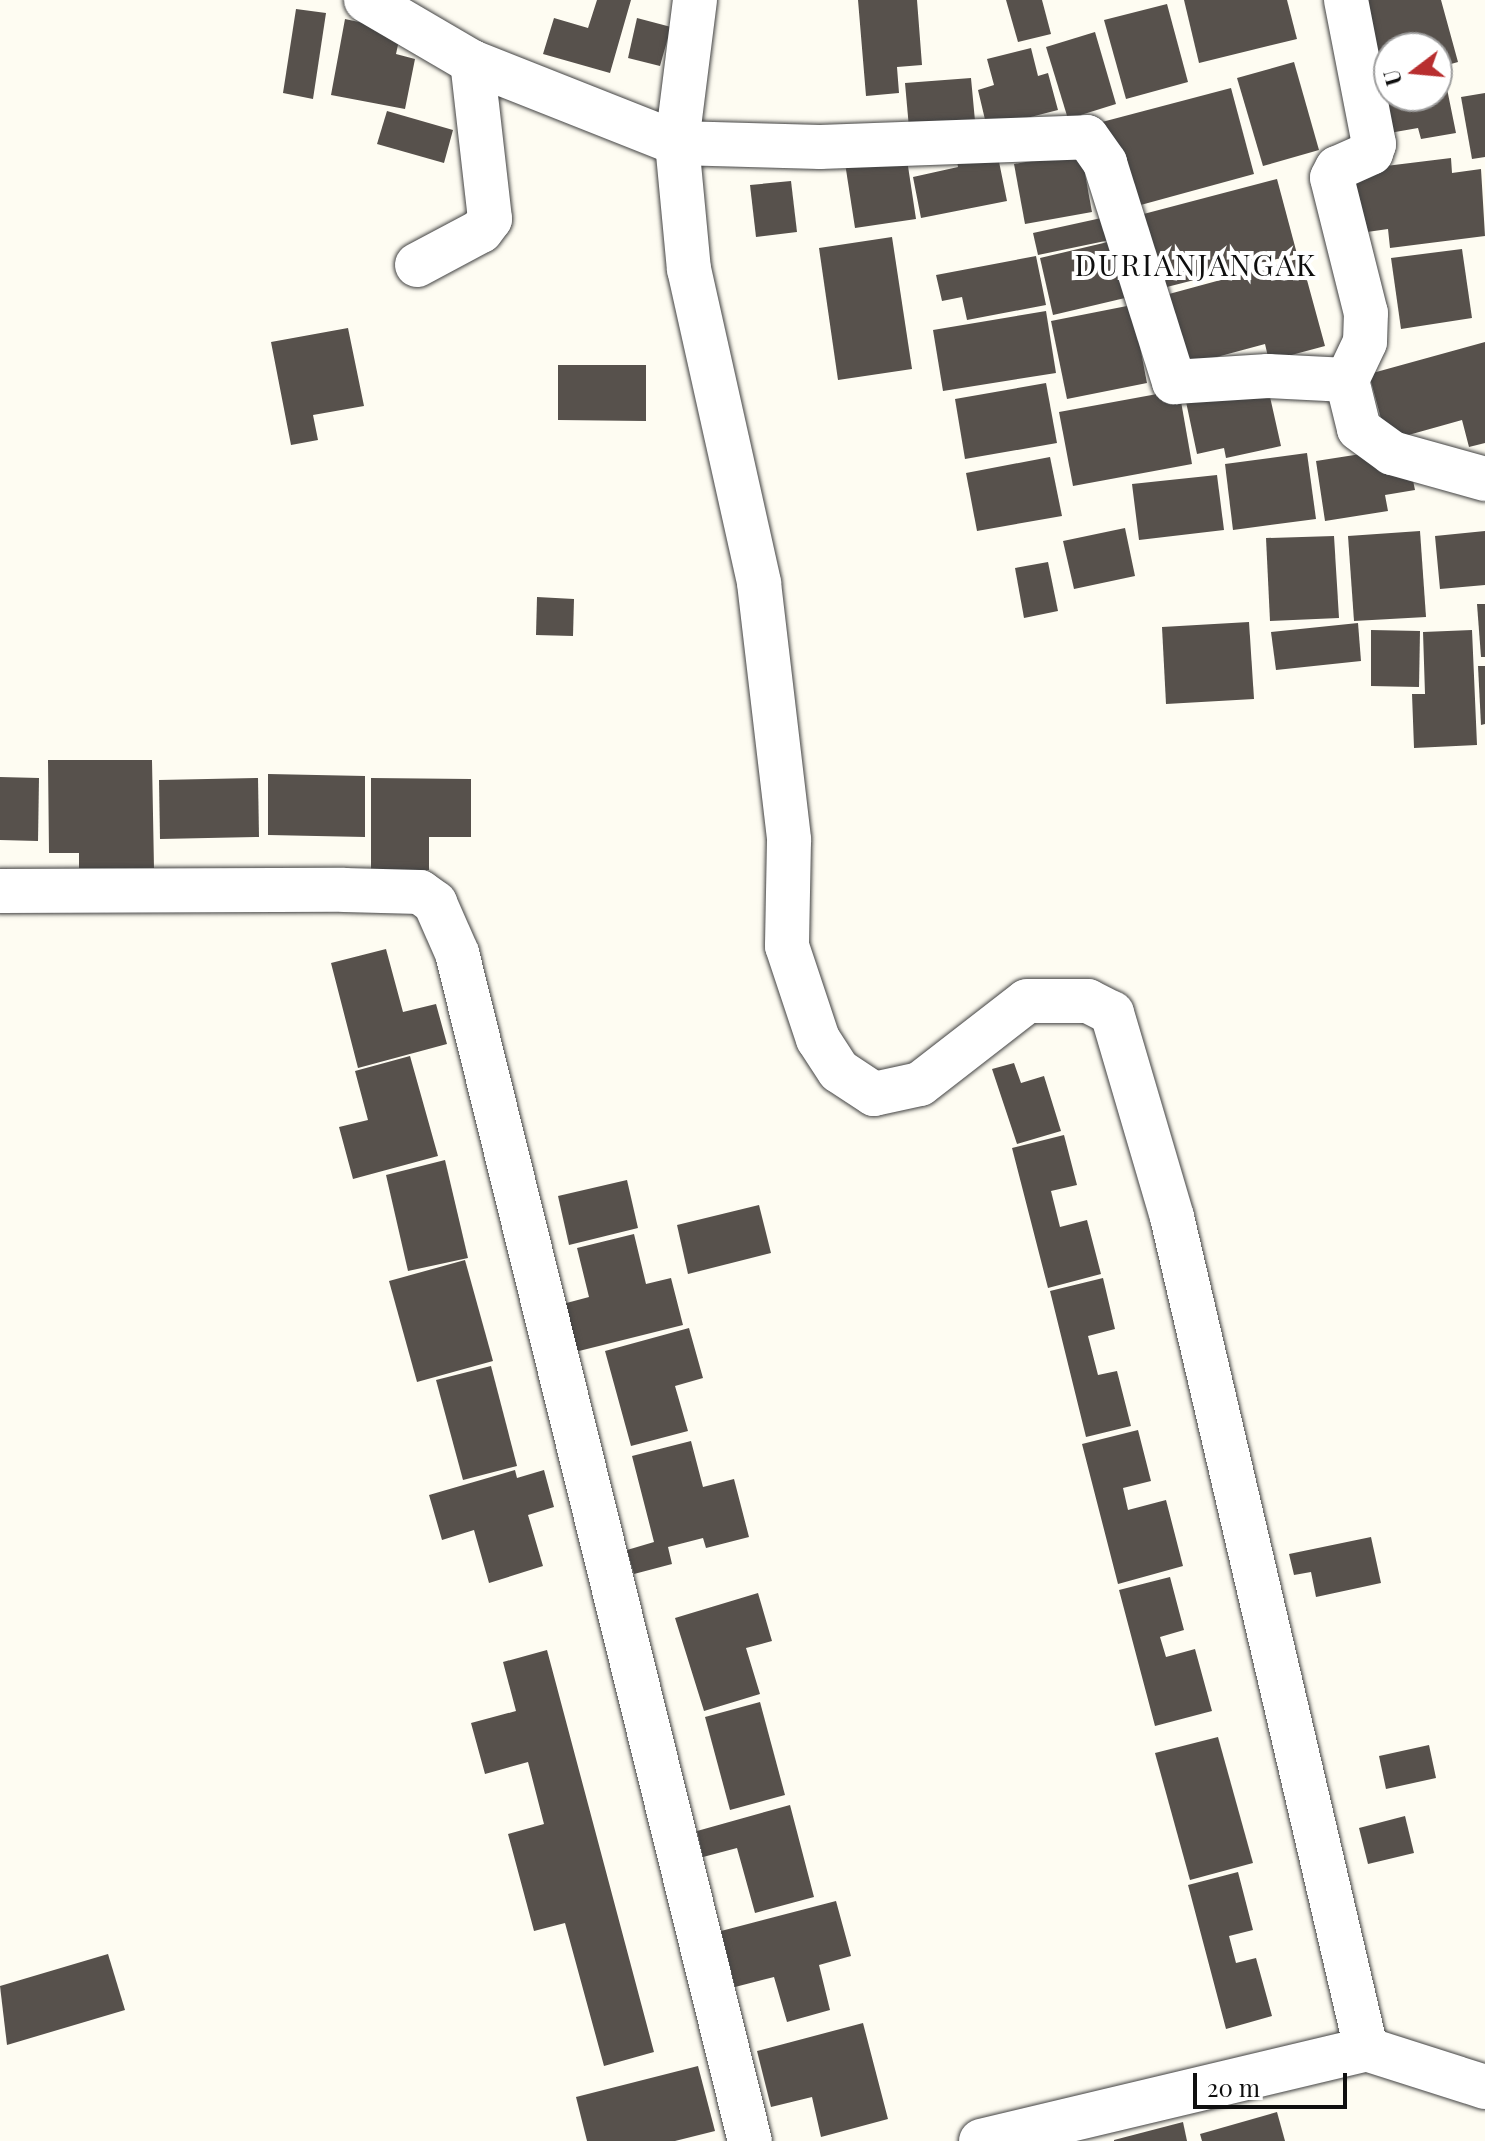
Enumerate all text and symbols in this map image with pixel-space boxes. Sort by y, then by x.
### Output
north arrow [1373,32,1453,112]
text: U [1375,67,1408,89]
district label: DURIANJANGAK [1075,246,1317,282]
scale bar [1197,2057,1351,2107]
text: 20 m [1207,2071,1260,2103]

